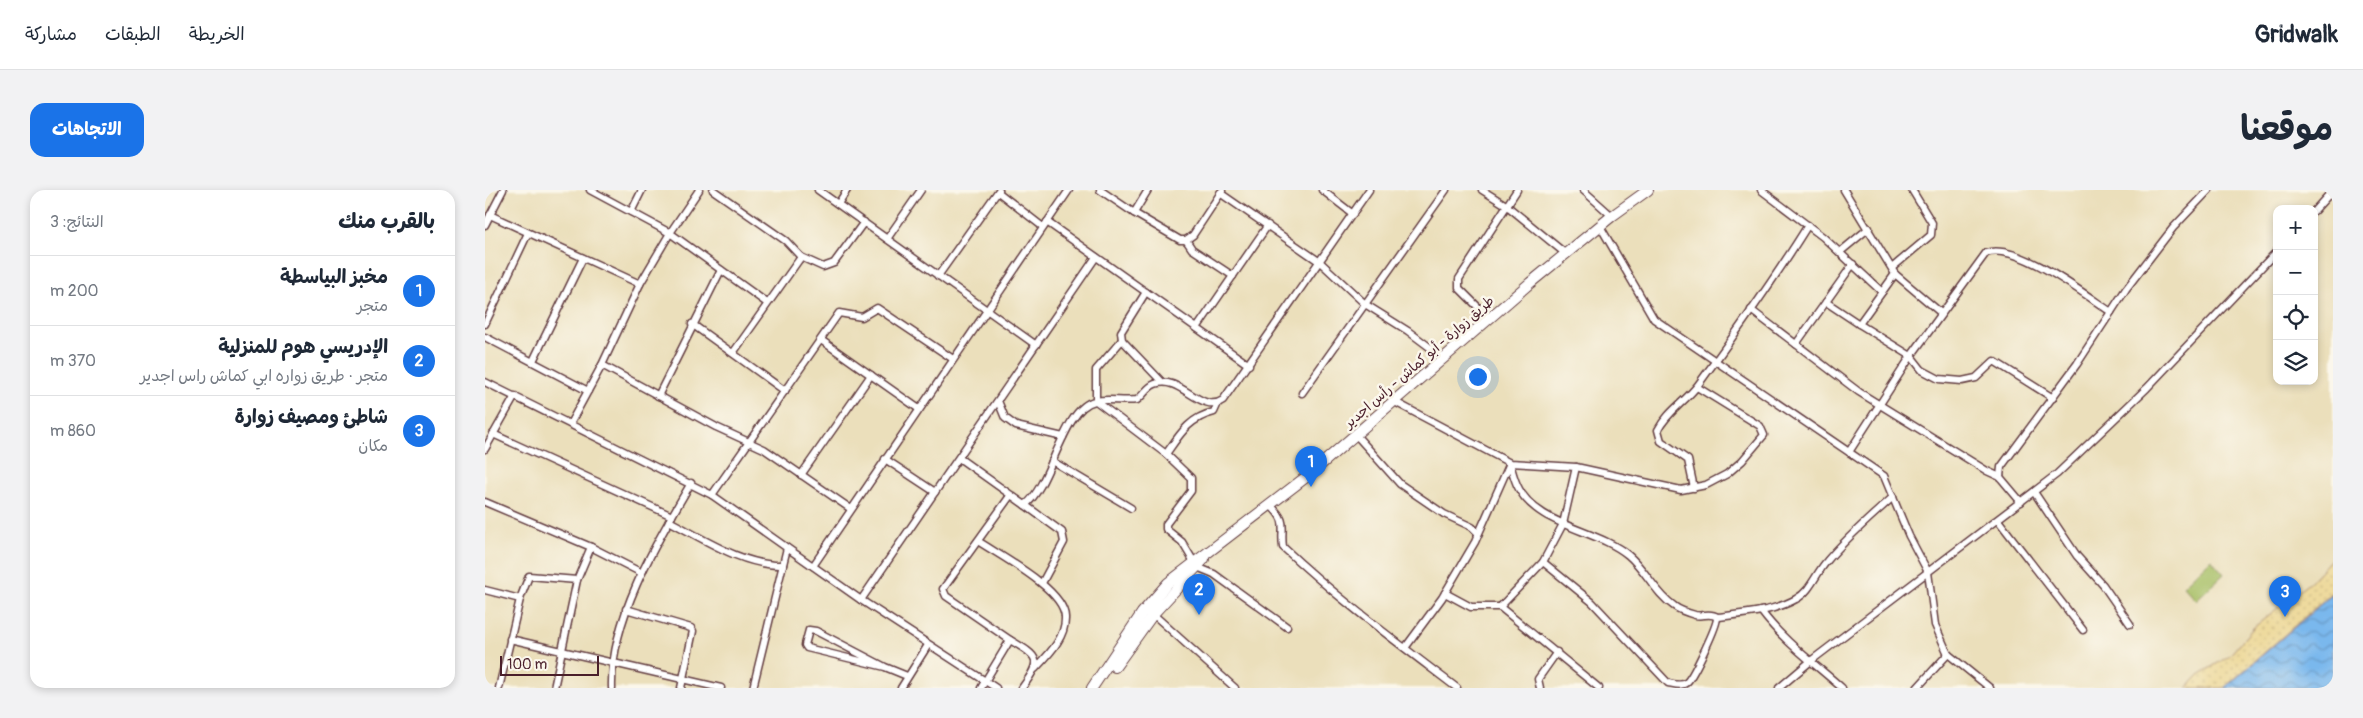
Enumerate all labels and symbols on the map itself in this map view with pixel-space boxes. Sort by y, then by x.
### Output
street label: طريق زوارة - أبو كماش - رأس اجدير [1340,292,1498,433]
your location [1465,364,1491,390]
pin: 1 [1295,446,1327,487]
pin: 2 [1183,574,1215,615]
pin: 3 [2269,576,2301,617]
scale bar [500,653,599,676]

